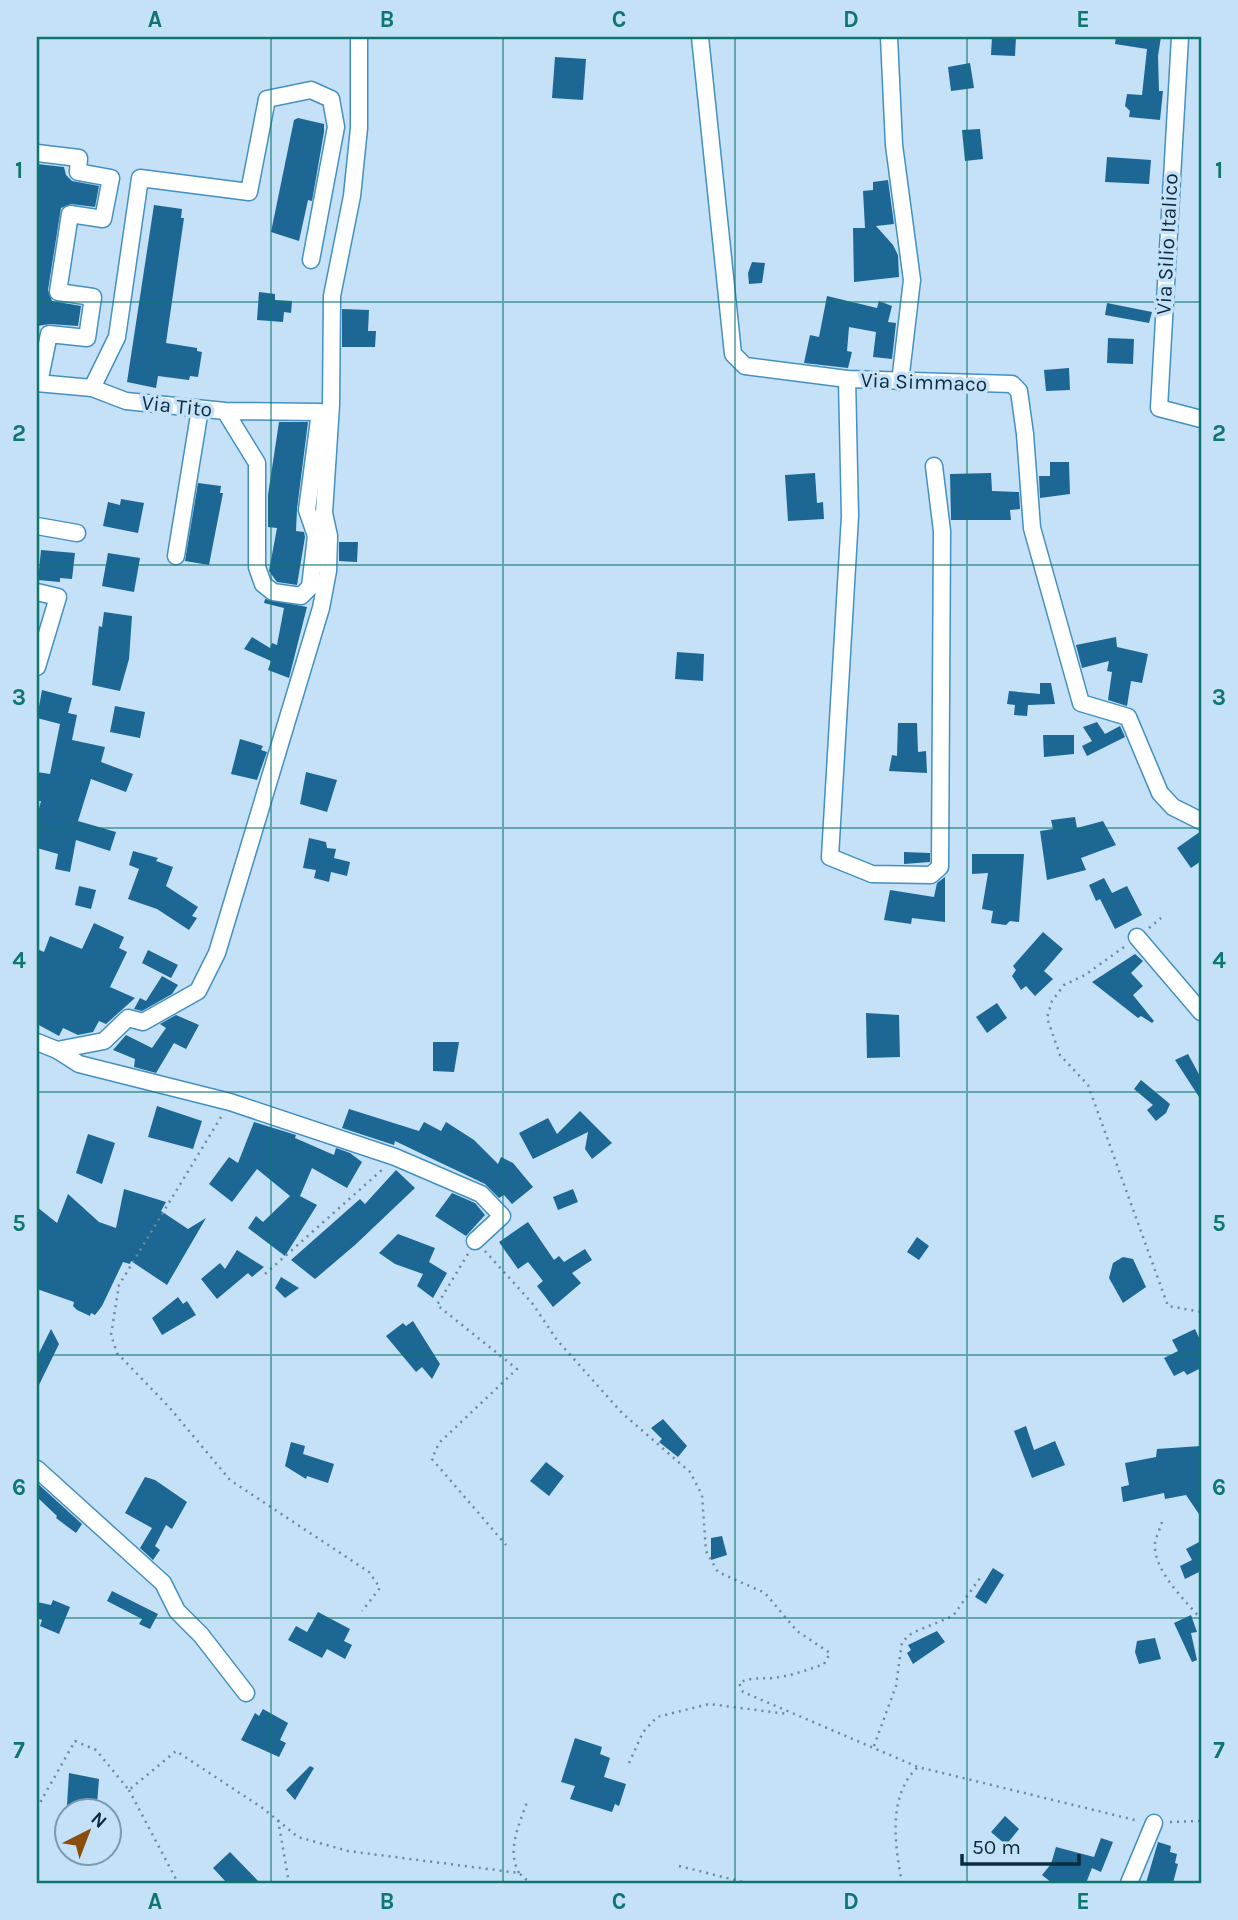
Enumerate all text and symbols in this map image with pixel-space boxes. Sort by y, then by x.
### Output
text: A [148,6,162,33]
text: B [380,6,394,33]
text: C [612,6,626,33]
text: D [843,6,859,33]
text: E [1076,6,1090,33]
text: 1 [15,157,23,184]
text: 1 [1215,157,1223,184]
street label: Via Silio Italico [1151,172,1183,316]
street label: Via Simmaco [860,368,988,396]
street label: Via Tito [141,390,213,422]
text: 2 [12,420,26,447]
text: 2 [1212,420,1226,447]
text: 3 [12,684,26,711]
text: 3 [1212,684,1226,711]
text: 4 [12,947,26,974]
text: 4 [1212,947,1226,974]
text: 5 [12,1210,26,1237]
text: 5 [1212,1210,1226,1237]
text: 6 [12,1474,26,1501]
text: 6 [1212,1474,1226,1501]
text: 7 [13,1737,25,1764]
text: 7 [1213,1737,1225,1764]
north arrow [52,1798,122,1868]
text: N [86,1807,111,1833]
scale bar [962,1822,1079,1866]
text: 50 m [972,1835,1021,1859]
text: A [148,1888,162,1915]
text: B [380,1888,394,1915]
text: C [612,1888,626,1915]
text: D [843,1888,859,1915]
text: E [1076,1888,1090,1915]

